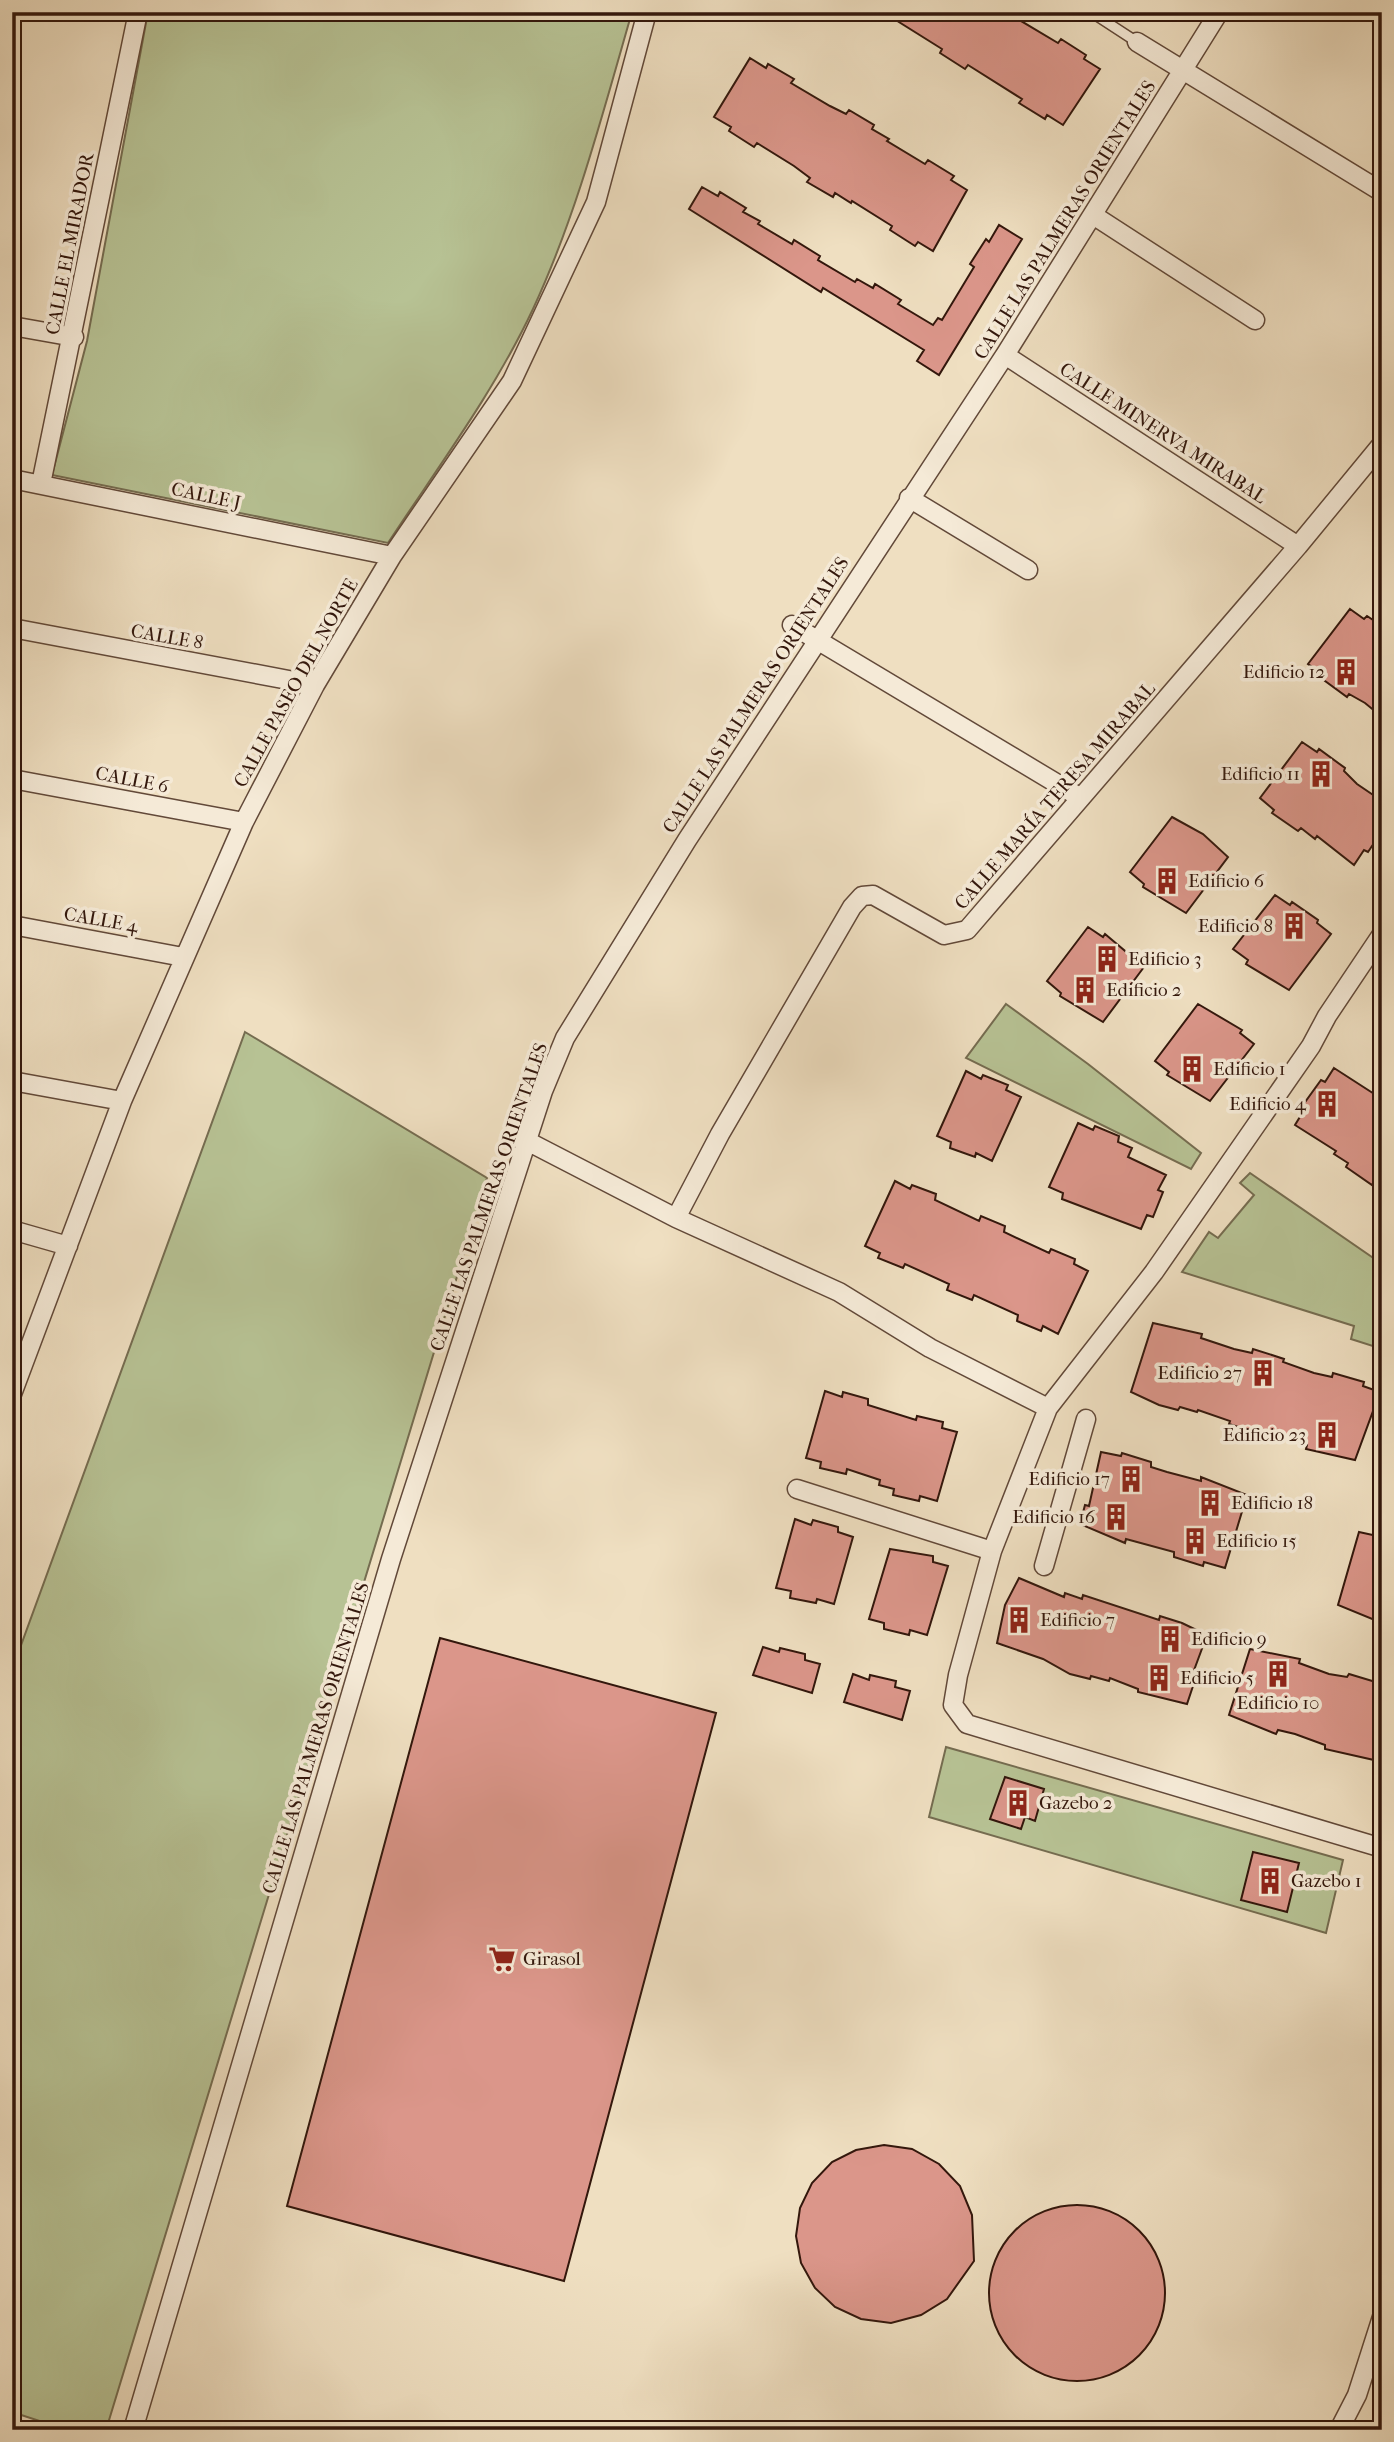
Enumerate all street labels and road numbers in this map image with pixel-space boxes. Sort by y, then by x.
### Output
street label: CALLE LAS PALMERAS ORIENTALES [970,76,1160,363]
street label: CALLE EL MIRADOR [42,150,99,337]
street label: CALLE MINERVA MIRABAL [1056,358,1271,508]
street label: CALLE J [169,478,243,514]
street label: CALLE LAS PALMERAS ORIENTALES [658,553,854,837]
street label: CALLE PASEO DEL NORTE [229,574,363,791]
street label: CALLE 8 [129,620,205,654]
street label: CALLE MARÍA TERESA MIRABAL [950,677,1160,914]
street label: CALLE 6 [94,762,171,798]
street label: CALLE 4 [62,903,141,937]
street label: CALLE LAS PALMERAS ORIENTALES [426,1040,552,1354]
street label: CALLE LAS PALMERAS ORIENTALES [258,1579,374,1896]

